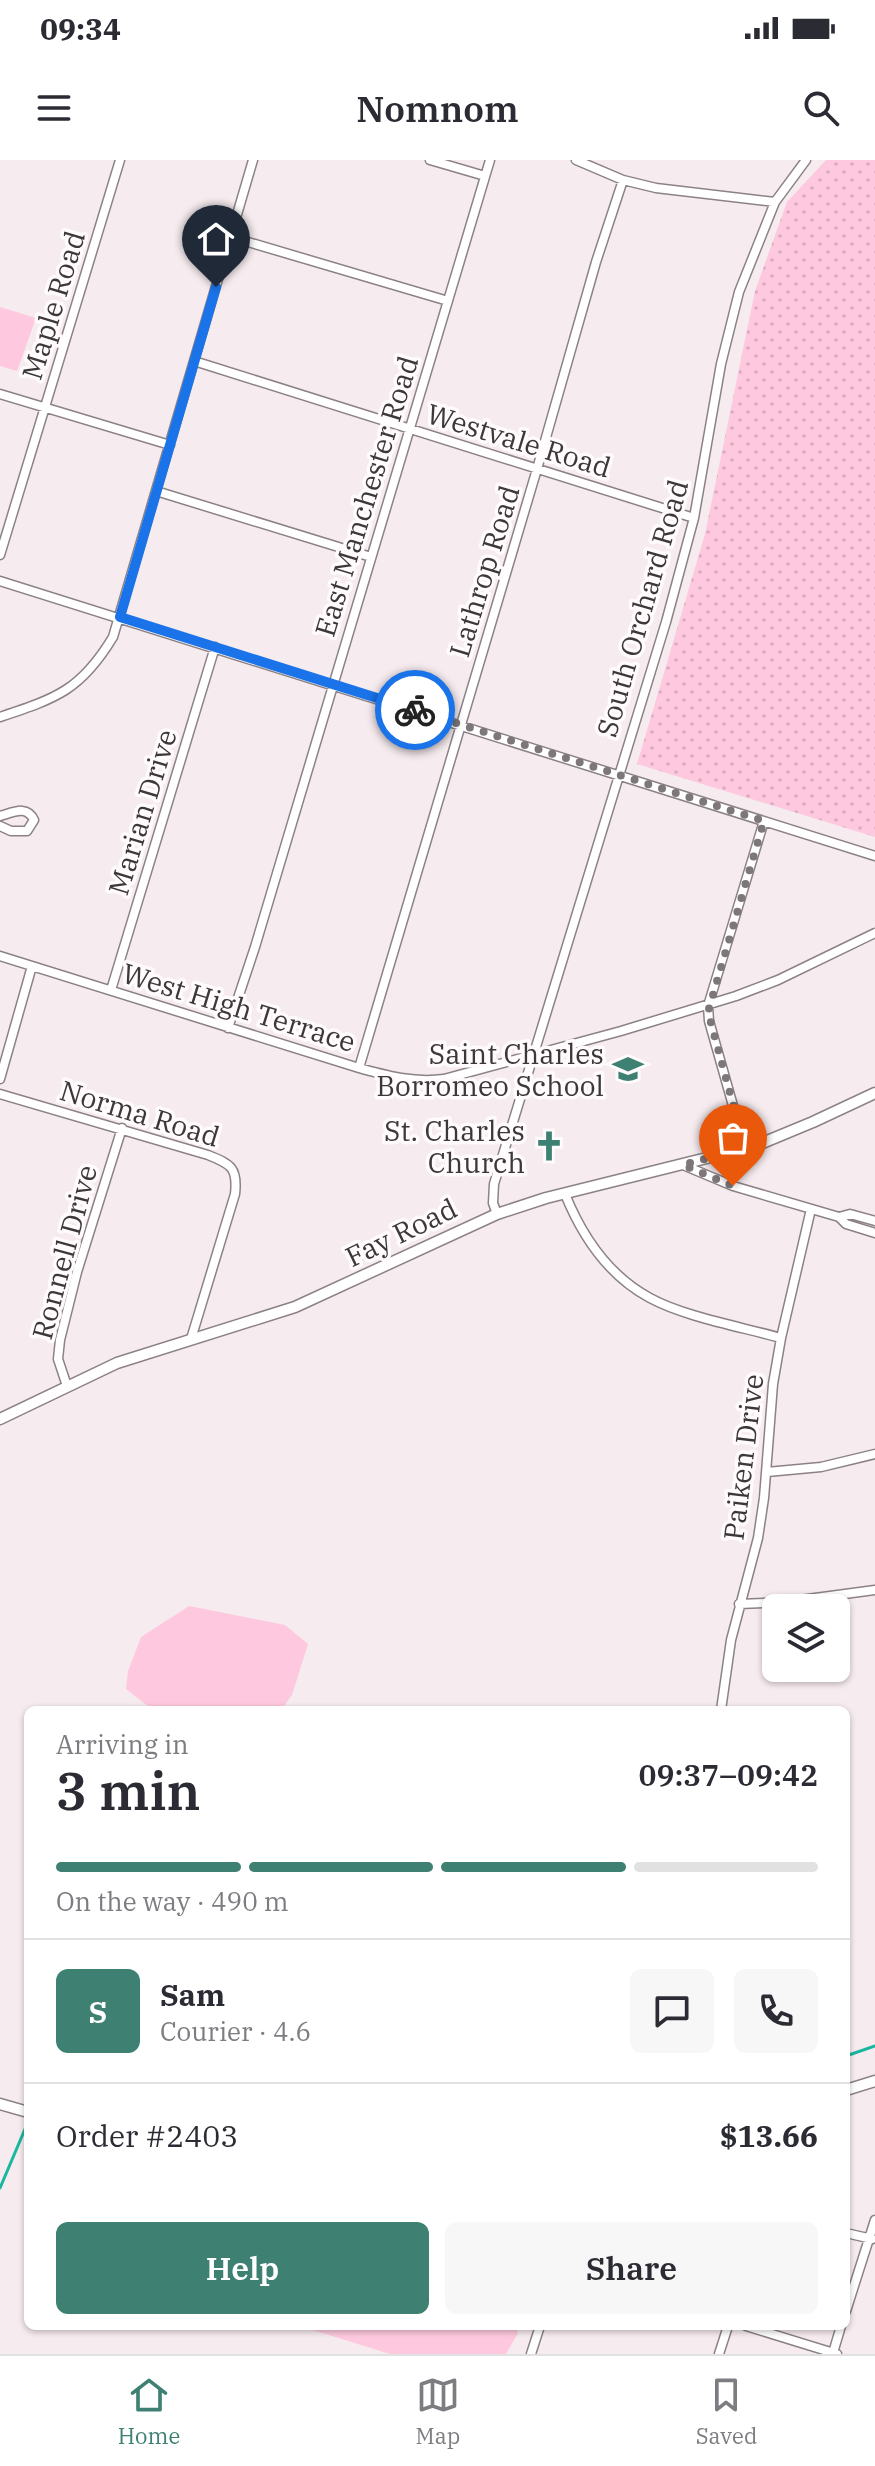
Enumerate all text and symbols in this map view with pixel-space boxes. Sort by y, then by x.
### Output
text: 09:34 [40,9,121,48]
text: Nomnom [356,85,519,132]
icon: menu [32,86,76,130]
icon: search [799,86,843,130]
pin [182,205,250,287]
icon: home [194,217,238,261]
street label: Maple Road [13,226,93,384]
street label: East Manchester Road [306,351,426,641]
street label: Westvale Road [422,394,616,486]
street label: South Orchard Road [588,475,696,741]
street label: Lathrop Road [440,481,528,661]
courier [375,670,455,750]
icon: bike [393,688,437,732]
street label: Marian Drive [99,725,185,899]
street label: West High Terrace [118,954,360,1060]
place label: Saint Charles Borromeo School [376,1035,604,1104]
school or university icon: Saint Charles Borromeo School [611,1052,645,1086]
street label: Norma Road [56,1071,224,1155]
pin [699,1104,767,1186]
place label: St. Charles Church [384,1112,525,1181]
icon: bag [711,1116,755,1160]
church icon: St. Charles Church [532,1129,566,1163]
street label: Ronnell Drive [23,1161,105,1343]
street label: Fay Road [339,1189,463,1275]
street label: Paiken Drive [714,1372,772,1542]
map controls [762,1594,850,1682]
button: layers [762,1594,850,1682]
text: Arriving in [56,1727,189,1761]
text: 09:37–09:42 [638,1755,818,1794]
text: 3 min [56,1757,201,1824]
text: On the way · 490 m [56,1884,289,1918]
button: chat [630,1969,714,2053]
button: phone [734,1969,818,2053]
text: Sam [160,1975,225,2014]
text: S [89,1992,107,2031]
text: Courier · 4.6 [160,2014,311,2048]
text: Order #2403 [56,2116,238,2155]
text: $13.66 [720,2116,818,2155]
button: Help [56,2222,429,2314]
button: Share [445,2222,818,2314]
tab: Home [118,2373,180,2450]
tab: Map [416,2373,460,2450]
tab: Saved [696,2373,757,2450]

